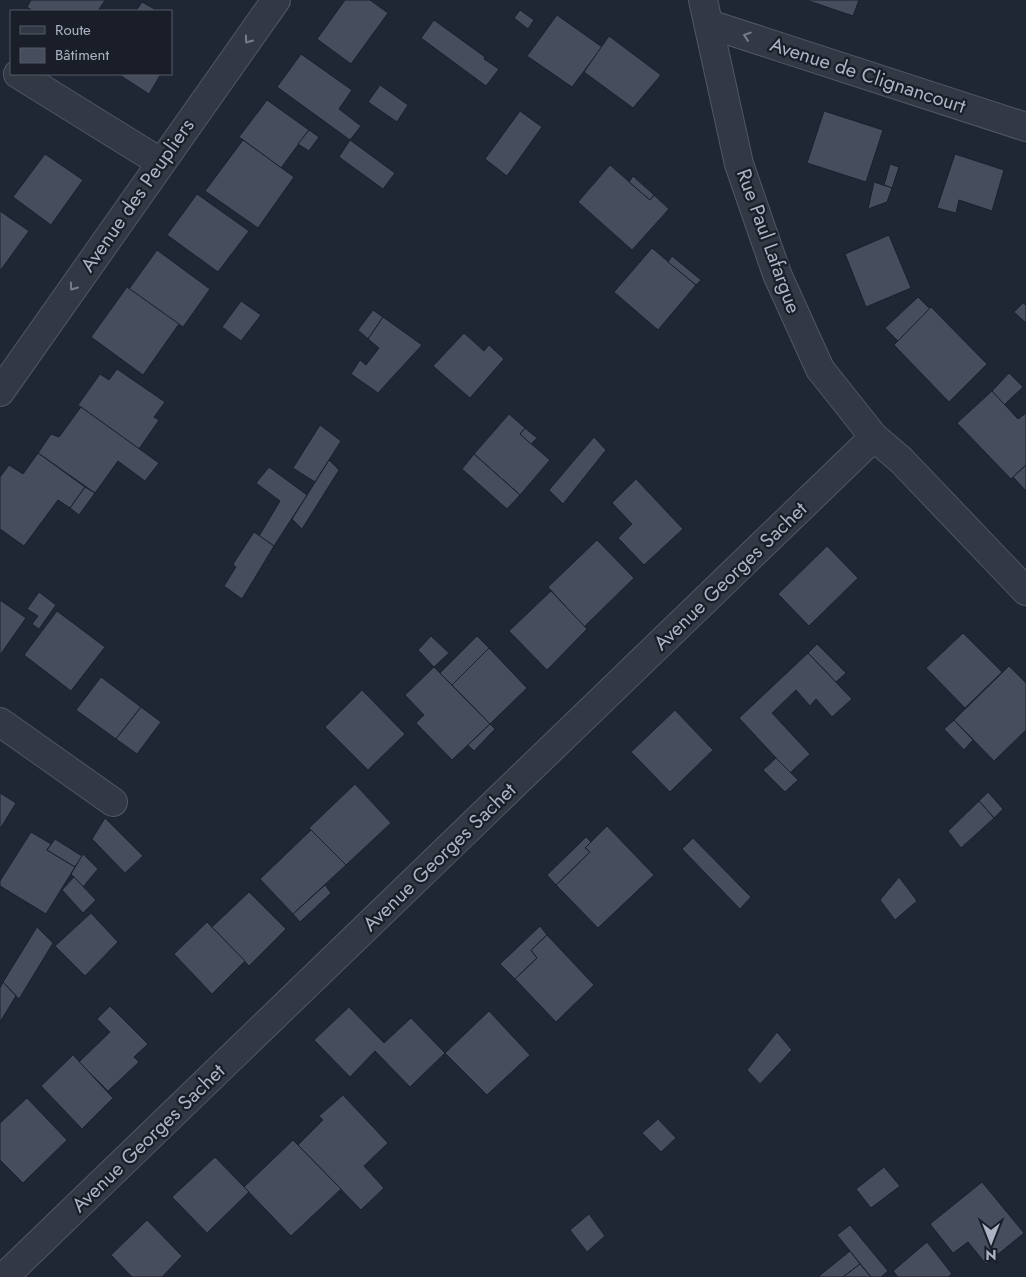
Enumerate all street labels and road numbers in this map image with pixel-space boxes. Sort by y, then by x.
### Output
street label: Avenue de Clignancourt [766,30,970,121]
street label: Avenue des Peupliers [73,113,201,278]
street label: Rue Paul Lafargue [729,165,808,317]
street label: Avenue Georges Sachet [647,495,814,657]
street label: Avenue Georges Sachet [356,776,523,938]
street label: Avenue Georges Sachet [65,1057,232,1219]

